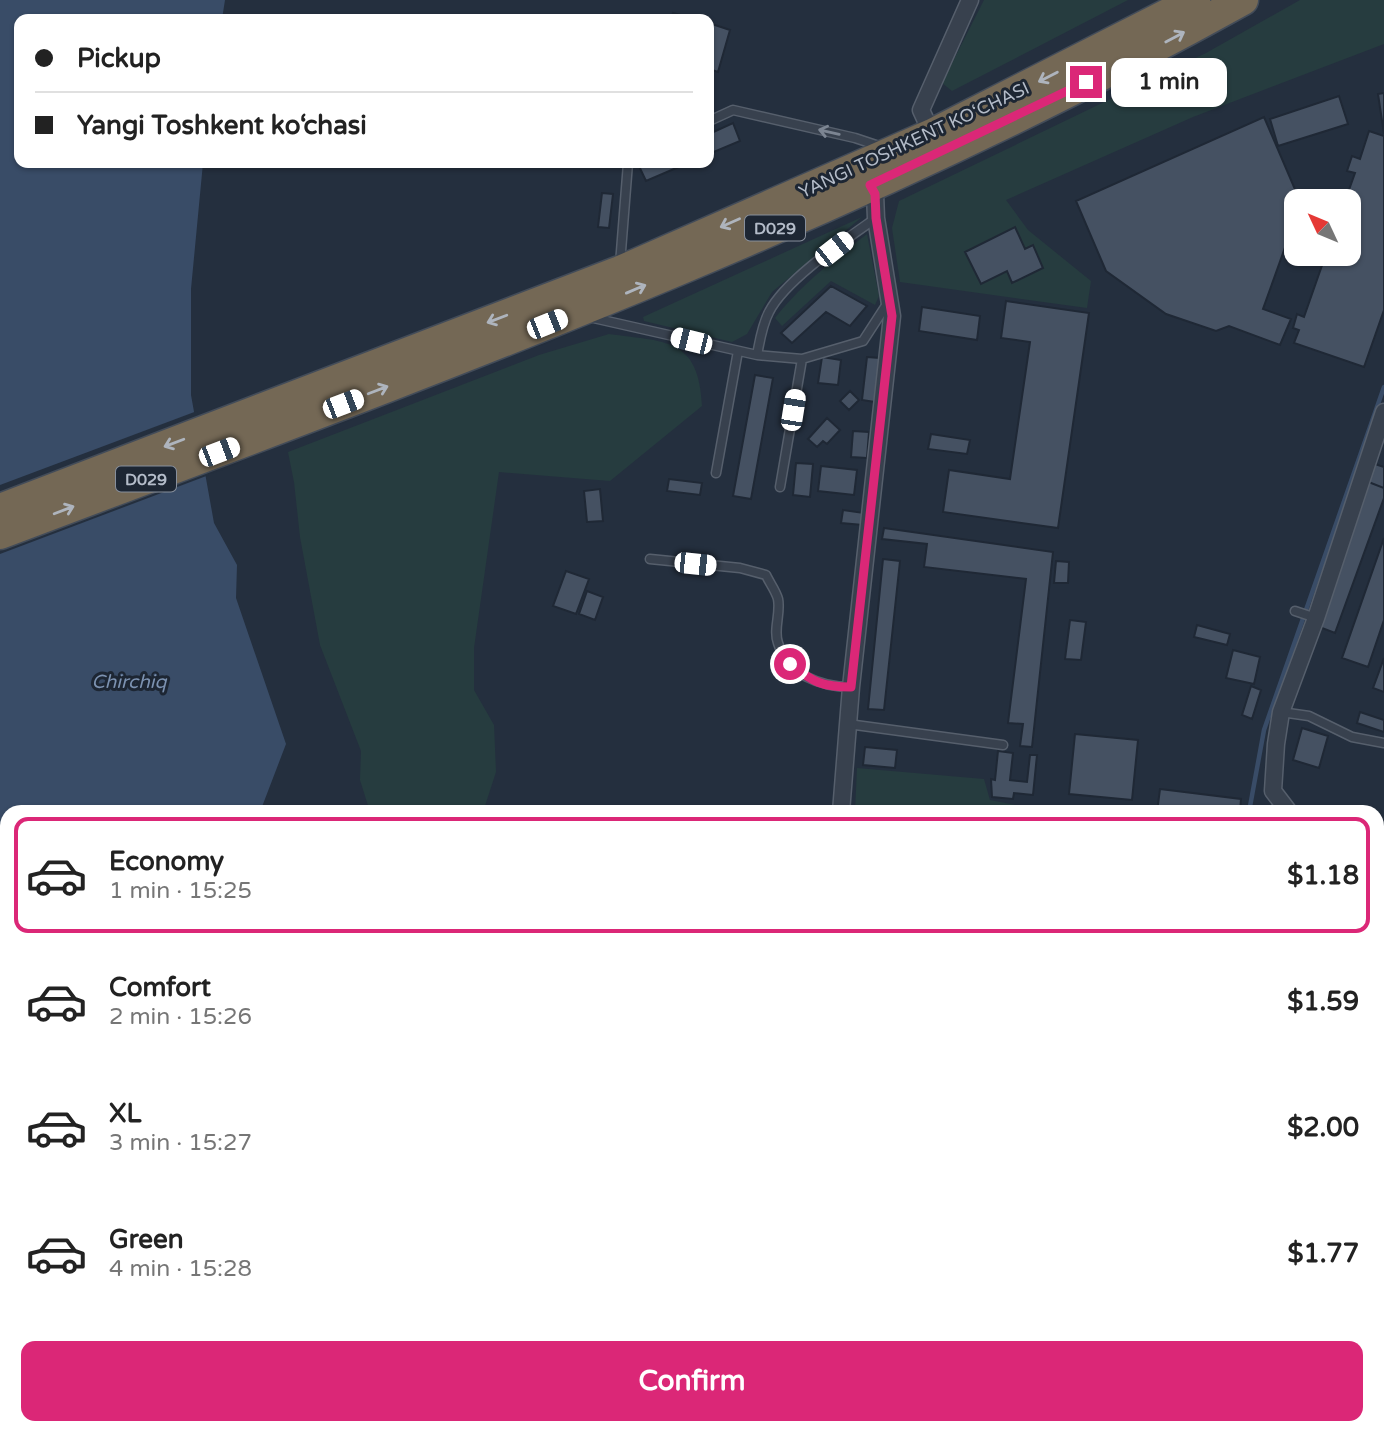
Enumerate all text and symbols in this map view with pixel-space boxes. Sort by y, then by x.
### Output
one-way arrow [1164,29,1184,43]
text: Pickup [77,43,161,74]
callout: 1 min [1110,57,1226,106]
route end [1070,66,1102,98]
text: 1 min [1138,68,1200,96]
one-way arrow [1038,71,1059,84]
street label: YANGI TOSHKENT KO‘CHASI [795,77,1033,203]
text: Yangi Toshkent ko‘chasi [77,110,367,141]
one-way arrow [818,125,841,139]
north arrow [1284,189,1362,266]
map controls [1284,189,1361,266]
road number: D029 [745,216,805,240]
one-way arrow [720,217,741,230]
car [811,228,858,270]
one-way arrow [624,281,646,294]
car [524,306,571,342]
one-way arrow [486,313,508,326]
car [669,326,714,356]
one-way arrow [367,382,389,395]
car [320,387,367,421]
car [780,388,807,432]
car [196,435,243,469]
one-way arrow [164,438,185,451]
road number: D029 [116,466,176,492]
one-way arrow [52,503,74,516]
car [674,551,717,577]
route start [774,648,806,680]
water label: Chirchiq [92,671,167,693]
icon: car [25,844,88,907]
text: Economy [109,846,224,877]
text: $1.18 [1287,860,1359,891]
text: 1 min · 15:25 [109,877,252,905]
icon: car [25,970,88,1033]
text: Comfort [109,972,211,1003]
text: $1.59 [1287,986,1359,1017]
text: 2 min · 15:26 [109,1003,252,1031]
icon: car [25,1096,88,1159]
text: XL [109,1098,141,1129]
text: $2.00 [1287,1112,1359,1143]
text: 3 min · 15:27 [109,1129,252,1157]
icon: car [25,1222,88,1285]
text: Green [109,1224,184,1255]
text: $1.77 [1287,1238,1359,1269]
text: 4 min · 15:28 [109,1255,252,1283]
button: Confirm [21,1341,1363,1421]

